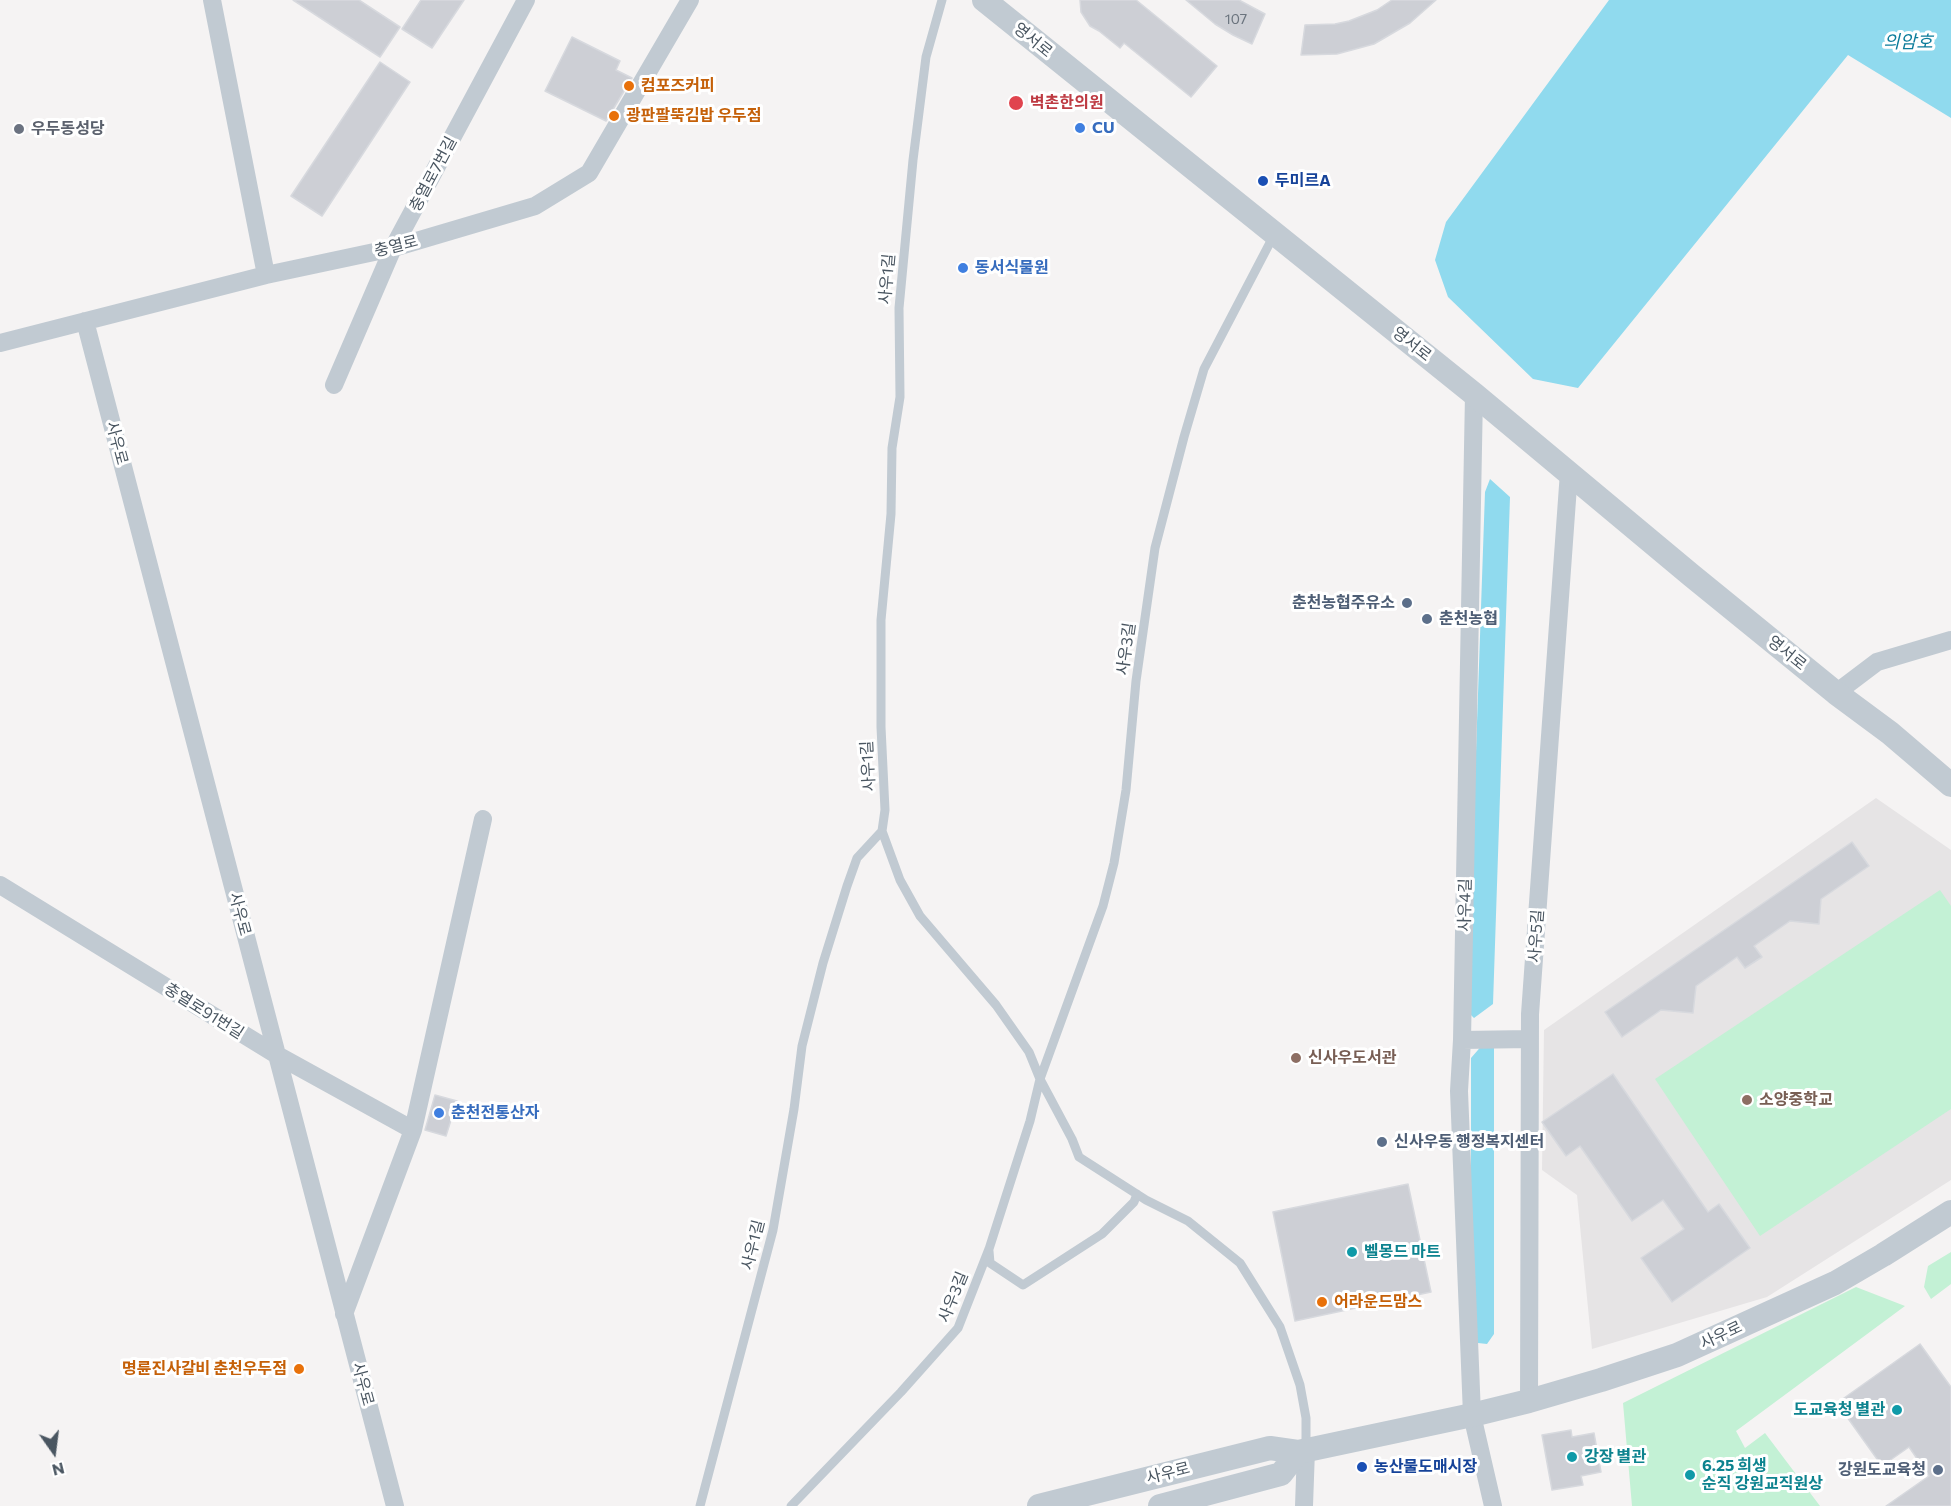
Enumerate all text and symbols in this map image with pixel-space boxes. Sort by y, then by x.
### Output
house number: 107 [1225,11,1247,27]
street label: 영서로 [1010,19,1056,61]
water label: 의암호 [1883,31,1933,53]
place label: 컴포즈커피 [641,76,715,96]
marker: 컴포즈커피 [622,79,636,93]
place label: 벽촌한의원 [1030,93,1104,113]
marker: 벽촌한의원 [1007,94,1025,112]
place label: 광판팔뚝김밥 우두점 [626,106,762,126]
marker: 광판팔뚝김밥 우두점 [607,109,621,123]
place label: CU [1092,118,1115,138]
place label: 우두동성당 [31,119,105,139]
marker: CU [1073,121,1087,135]
marker: 우두동성당 [12,122,26,136]
street label: 충열로7번길 [405,133,461,215]
place label: 두미르A [1275,171,1331,191]
marker: 두미르A [1256,174,1270,188]
street label: 충열로 [372,231,420,261]
street label: 사우1길 [875,253,899,305]
place label: 동서식물원 [975,258,1049,278]
marker: 동서식물원 [956,261,970,275]
street label: 영서로 [1389,323,1435,365]
street label: 사우로 [102,419,132,467]
place label: 춘천농협주유소 [1292,593,1395,613]
marker: 춘천농협주유소 [1400,596,1414,610]
place label: 춘천농협 [1439,609,1498,629]
marker: 춘천농협 [1420,612,1434,626]
street label: 사우3길 [1113,621,1139,677]
street label: 영서로 [1764,632,1810,674]
street label: 사우1길 [857,740,879,792]
street label: 사우4길 [1455,878,1475,932]
street label: 사우로 [225,890,255,938]
street label: 사우5길 [1525,909,1547,963]
street label: 충열로91번길 [161,979,247,1043]
place label: 신사우도서관 [1308,1048,1396,1068]
marker: 신사우도서관 [1289,1051,1303,1065]
place label: 소양중학교 [1759,1090,1833,1110]
marker: 소양중학교 [1740,1093,1754,1107]
place label: 춘천전통산자 [451,1103,539,1123]
marker: 춘천전통산자 [432,1106,446,1120]
place label: 신사우동 행정복지센터 [1394,1132,1544,1152]
marker: 신사우동 행정복지센터 [1375,1135,1389,1149]
street label: 사우1길 [738,1218,768,1272]
place label: 벨몽드 마트 [1364,1242,1441,1262]
marker: 벨몽드 마트 [1345,1245,1359,1259]
street label: 사우3길 [934,1269,972,1325]
place label: 어라운드맘스 [1334,1292,1422,1312]
marker: 어라운드맘스 [1315,1295,1329,1309]
street label: 사우로 [1697,1317,1745,1353]
place label: 명륜진사갈비 춘천우두점 [122,1359,287,1379]
street label: 사우로 [348,1360,378,1408]
marker: 명륜진사갈비 춘천우두점 [292,1362,306,1376]
place label: 도교육청 별관 [1794,1400,1885,1420]
marker: 도교육청 별관 [1890,1403,1904,1417]
north arrow [24,1422,84,1482]
place label: 강장 별관 [1584,1447,1646,1467]
marker: 강장 별관 [1565,1450,1579,1464]
place label: 6.25 희생 순직 강원교직원상 [1702,1456,1823,1494]
place label: 농산물도매시장 [1374,1457,1477,1477]
street label: 사우로 [1144,1458,1192,1488]
text: N [50,1459,67,1481]
marker: 농산물도매시장 [1355,1460,1369,1474]
place label: 강원도교육청 [1838,1460,1926,1480]
marker: 강원도교육청 [1931,1463,1945,1477]
marker: 6.25 희생 순직 강원교직원상 [1683,1468,1697,1482]

